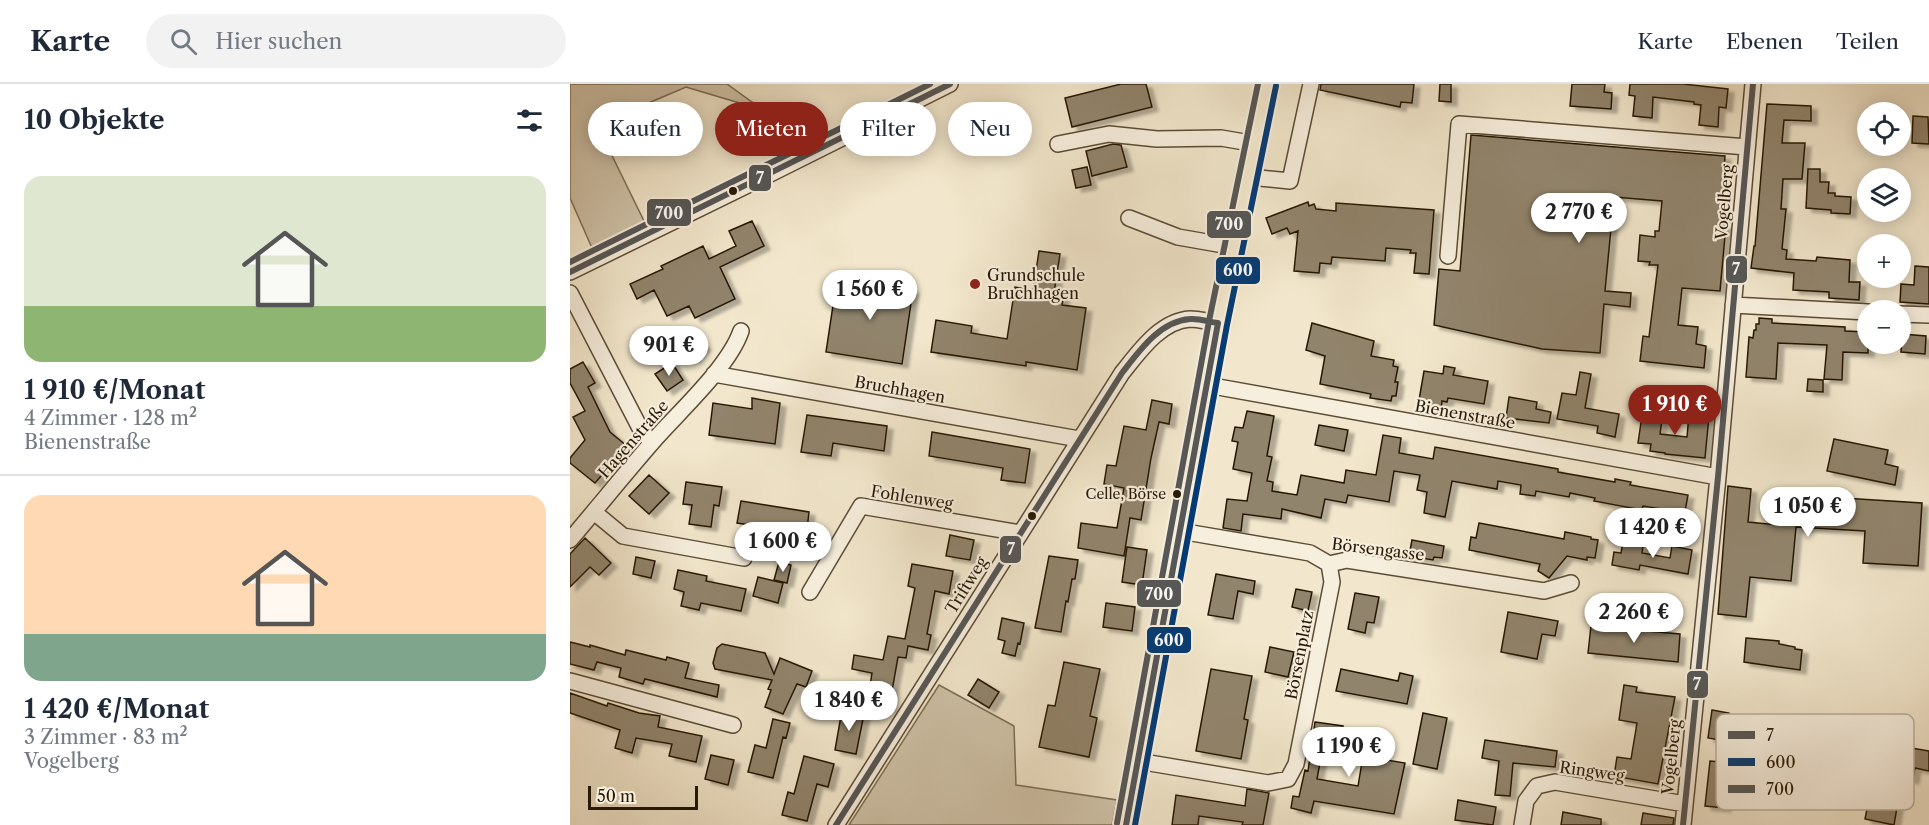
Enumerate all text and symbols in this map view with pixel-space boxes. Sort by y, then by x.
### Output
search box [146,14,566,68]
text: Karte [30,24,110,58]
icon: search [167,25,200,58]
text: Hier suchen [215,28,342,55]
text: Karte [1638,29,1693,54]
text: Ebenen [1726,29,1803,54]
text: Teilen [1836,29,1899,54]
chip: Kaufen [588,102,703,156]
chip: Mieten [715,102,828,156]
chip: Filter [840,102,936,156]
chip: Neu [948,102,1032,156]
map controls [1857,102,1911,354]
button: locate [1857,102,1911,156]
text: 10 Objekte [24,104,165,136]
icon: filters [513,104,546,137]
street label: Vogelberg [1711,163,1737,242]
line badge: 7 [748,164,772,192]
text: 7 [756,168,765,188]
button: layers [1857,168,1911,222]
unlabelled marker [727,185,739,197]
pin: 2 770 € [1524,193,1634,244]
line badge: 700 [646,198,692,227]
text: 2 770 € [1545,200,1613,224]
text: 700 [655,203,683,223]
line badge: 700 [1206,210,1252,239]
text: 700 [1215,214,1243,234]
icon: home [231,215,339,323]
button: + [1857,234,1911,288]
line badge: 7 [1725,255,1748,284]
line badge: 600 [1215,256,1261,285]
text: 7 [1732,259,1741,279]
text: 600 [1223,260,1253,280]
place label: Grundschule Bruchhagen [987,265,1085,303]
pin: 1 560 € [815,270,925,321]
text: 1 560 € [836,277,904,301]
marker: Grundschule Bruchhagen [968,277,982,291]
button: − [1857,300,1911,354]
pin: 901 € [627,326,711,377]
text: 901 € [643,333,695,357]
street label: Bruchhagen [853,371,947,407]
text: 1 910 €/Monat [24,374,205,406]
pin: 1 910 € [1620,385,1730,436]
text: 1 910 € [1642,392,1708,416]
street label: Bienenstraße [1413,395,1517,433]
street label: Hagenstraße [594,396,672,482]
text: 4 Zimmer · 128 m² [24,406,197,430]
text: Bienenstraße [24,430,151,454]
street label: Fohlenweg [869,481,955,513]
place label: Celle, Börse [1086,485,1166,503]
pin: 1 050 € [1753,487,1863,538]
marker: Celle, Börse [1171,488,1183,500]
text: 1 050 € [1774,494,1842,518]
pin: 1 420 € [1598,508,1708,559]
unlabelled marker [1026,510,1038,522]
text: 1 420 € [1619,515,1687,539]
pin: 1 600 € [728,522,838,573]
text: 1 600 € [748,529,818,553]
street label: Börsengasse [1330,533,1426,565]
icon: home [231,534,339,642]
line badge: 7 [999,535,1022,564]
text: 7 [1007,539,1016,559]
street label: Triftweg [941,552,992,617]
line badge: 700 [1136,579,1182,608]
text: 700 [1145,584,1173,604]
pin: 2 260 € [1579,593,1689,644]
text: 2 260 € [1598,600,1670,624]
street label: Börsenplatz [1281,609,1317,701]
line badge: 600 [1146,626,1192,654]
text: 600 [1154,630,1184,650]
line badge: 7 [1686,670,1709,699]
text: 7 [1693,674,1702,694]
pin: 1 840 € [794,681,904,732]
text: 1 840 € [815,688,883,712]
text: 1 420 €/Monat [24,693,209,725]
legend [1716,714,1914,810]
street label: Vogelberg [1657,718,1685,797]
text: 3 Zimmer · 83 m² [24,725,188,749]
text: 7 [1766,725,1774,745]
pin: 1 190 € [1294,727,1404,778]
text: 1 190 € [1316,734,1382,758]
text: Vogelberg [24,749,119,773]
text: 600 [1766,752,1796,772]
street label: Ringweg [1558,757,1626,786]
text: 700 [1766,779,1794,799]
scale bar [588,783,698,810]
text: 50 m [597,786,635,806]

